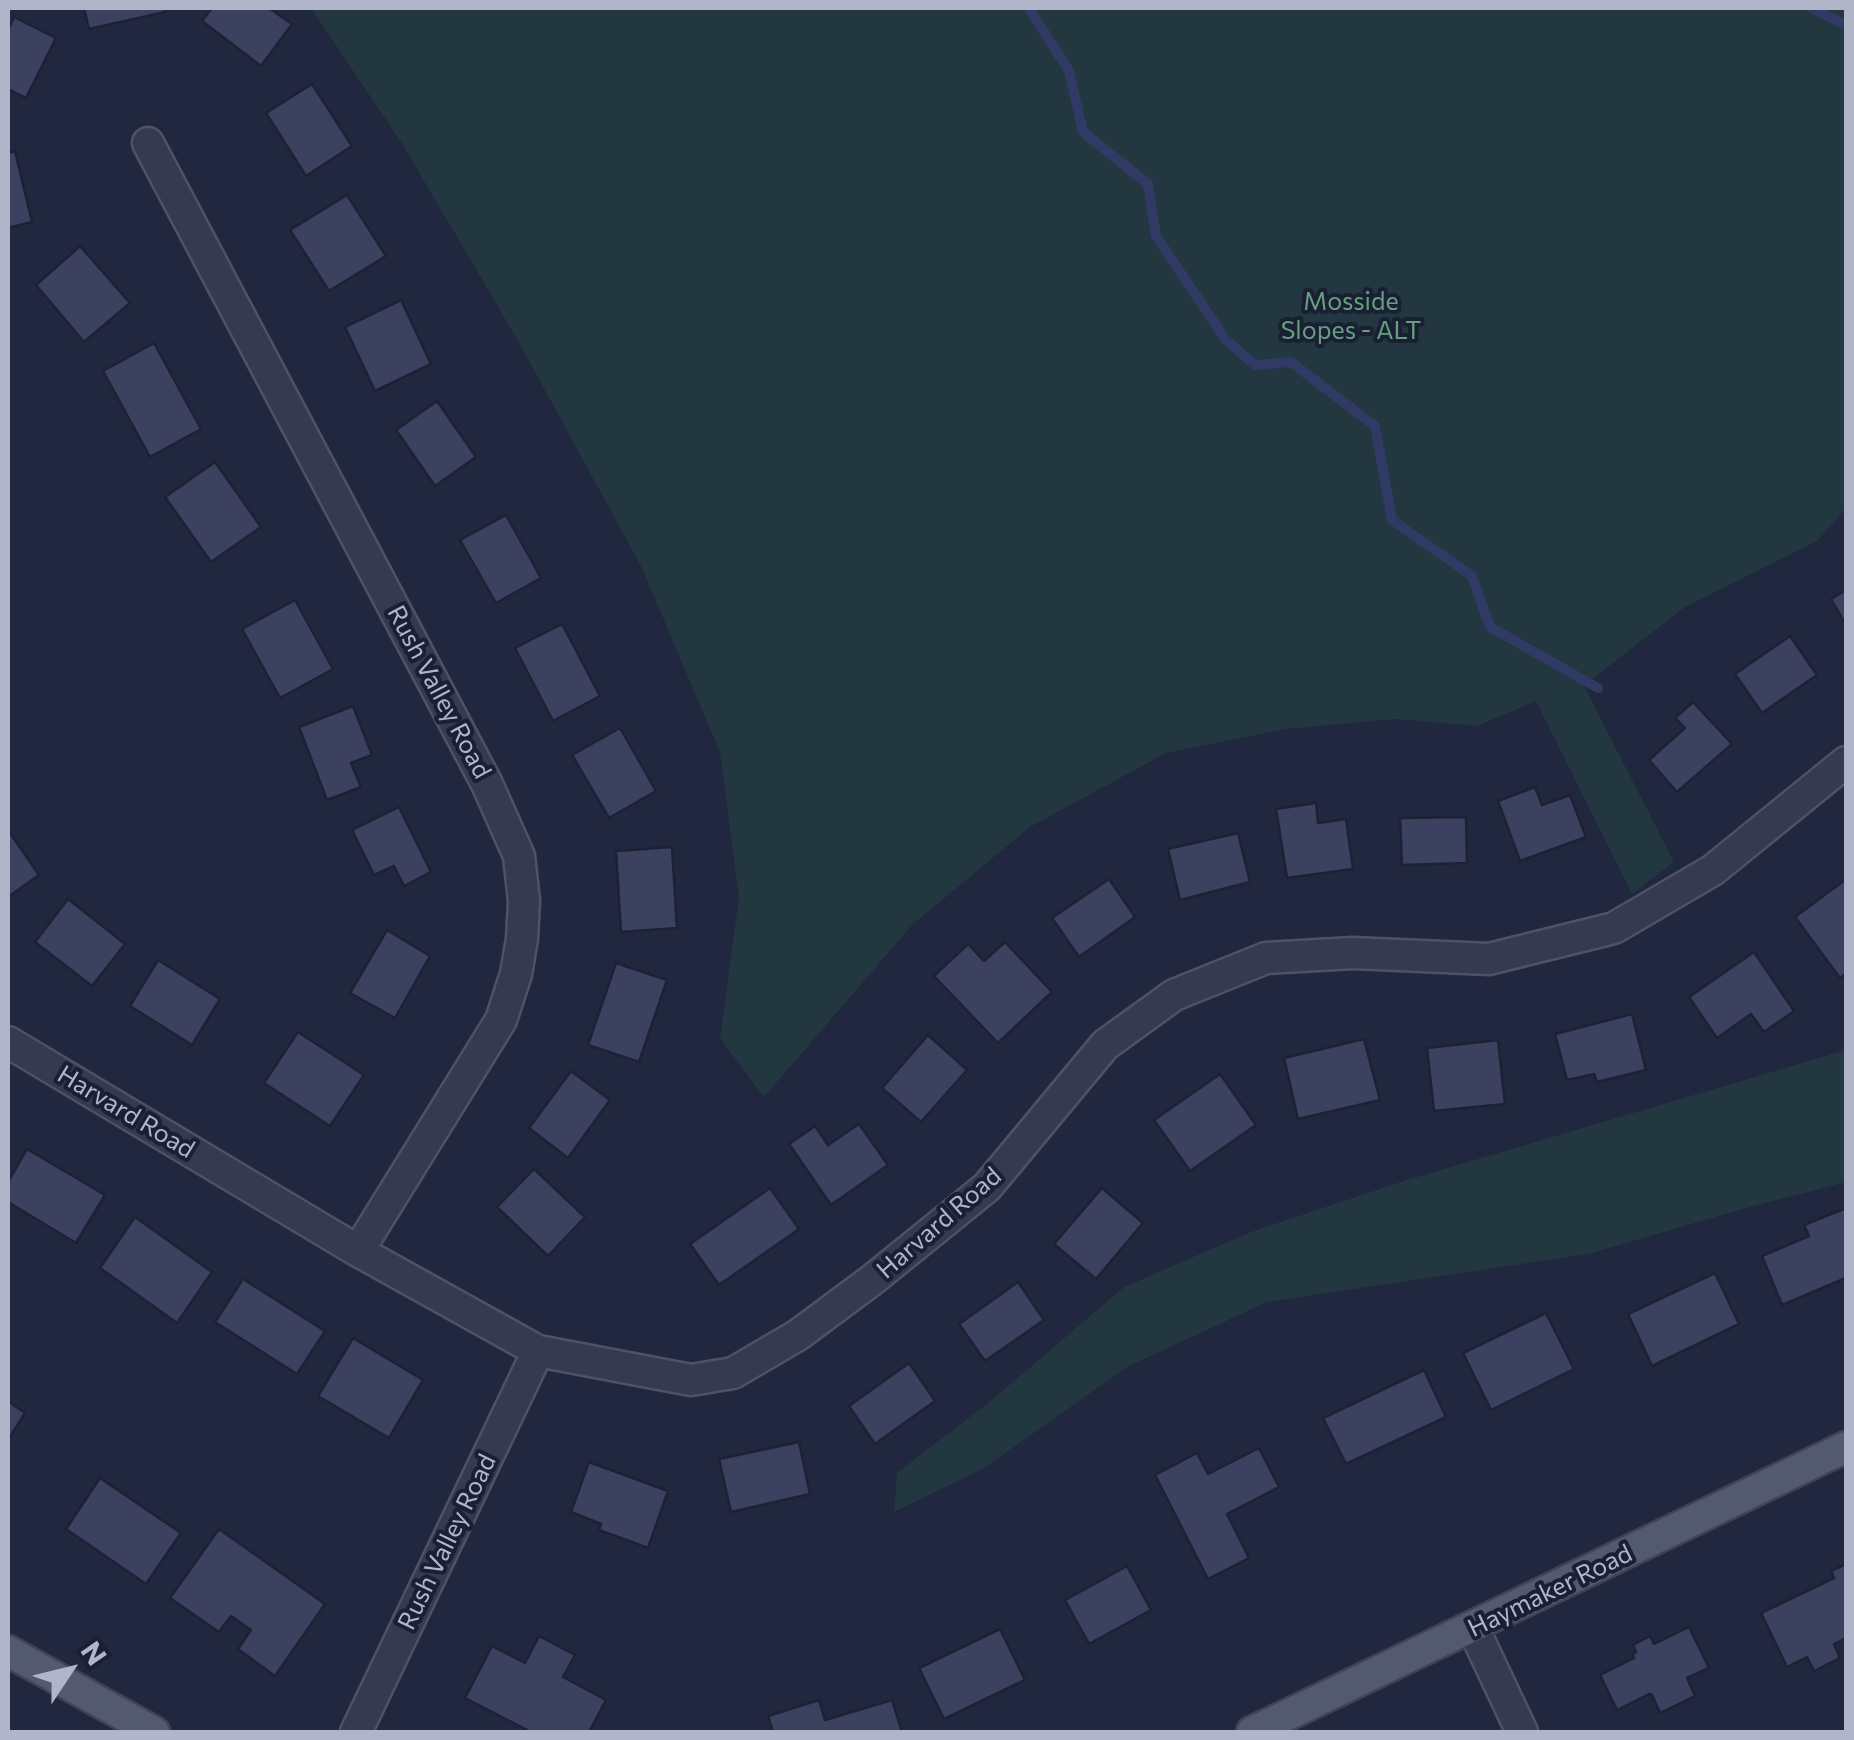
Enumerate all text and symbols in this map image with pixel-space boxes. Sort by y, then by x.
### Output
park label: Mosside Slopes - ALT [1281,287,1421,346]
street label: Rush Valley Road [381,600,497,784]
street label: Harvard Road [52,1059,200,1165]
street label: Harvard Road [871,1161,1007,1285]
street label: Rush Valley Road [392,1449,502,1635]
street label: Haymaker Road [1463,1538,1637,1644]
north arrow [20,1620,120,1720]
text: N [75,1634,115,1671]

